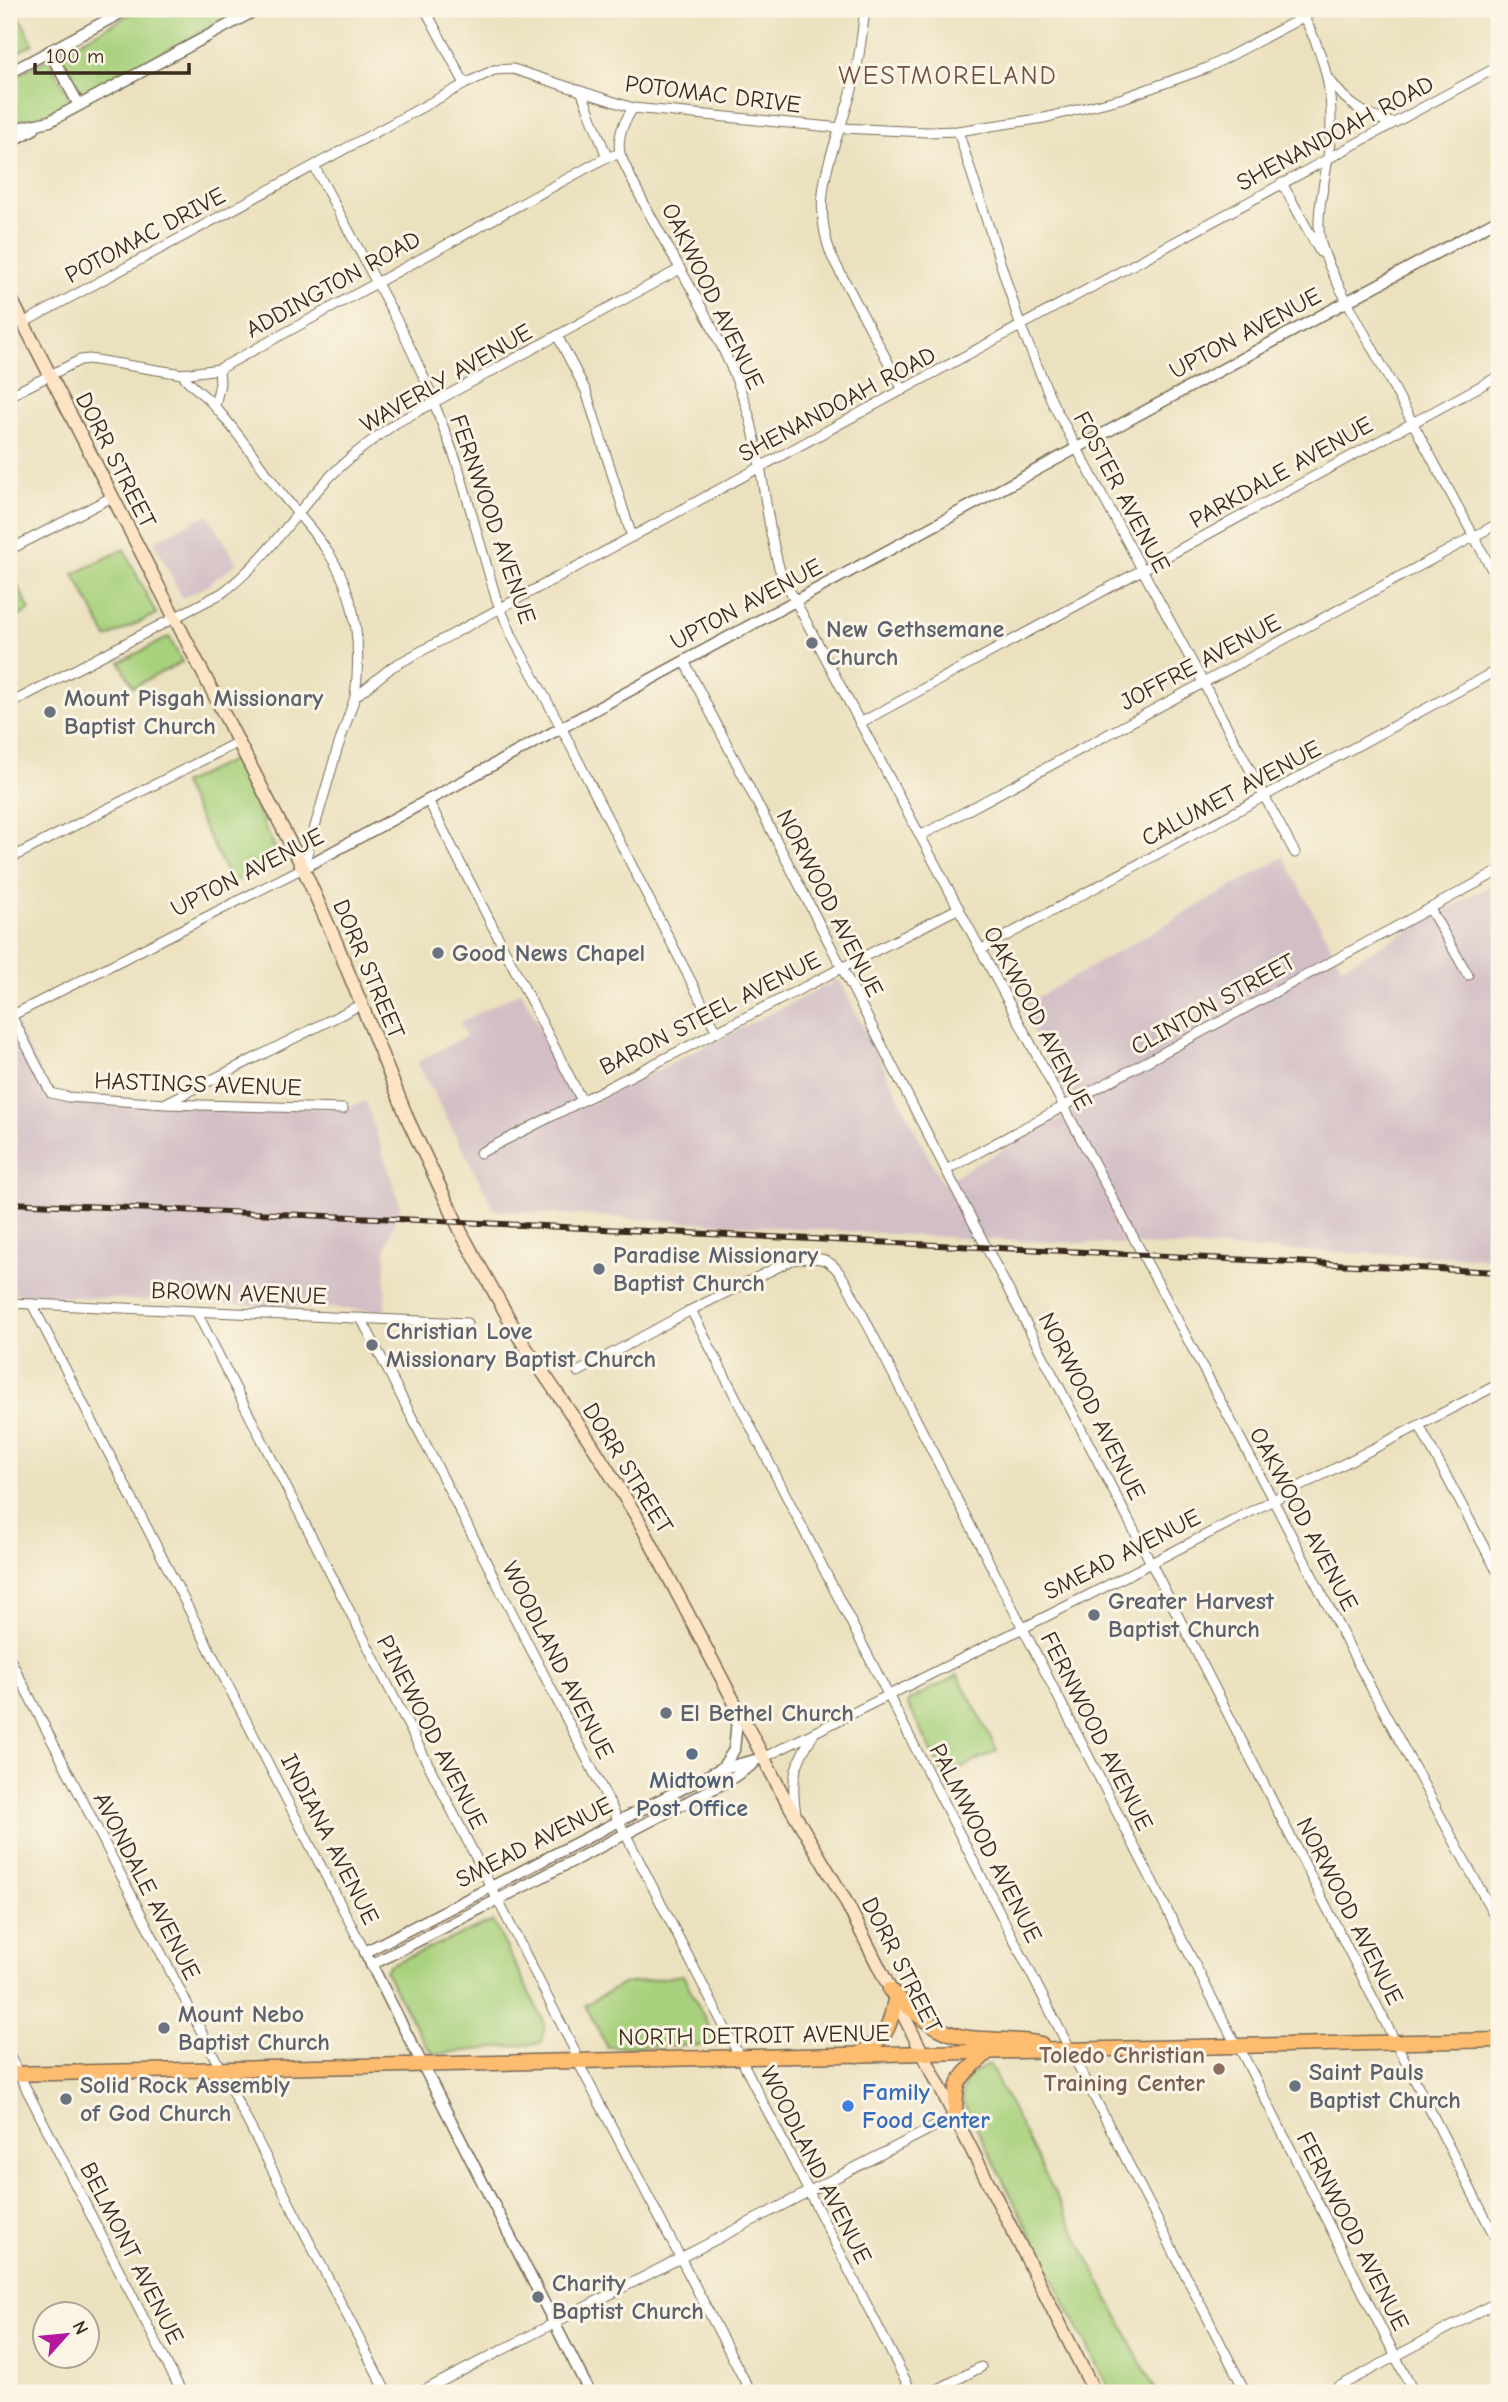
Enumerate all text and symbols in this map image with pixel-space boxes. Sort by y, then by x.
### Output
scale bar [35,32,189,76]
text: 100 m [46,44,104,68]
district label: WESTMORELAND [838,61,1058,91]
street label: POTOMAC DRIVE [623,69,803,119]
street label: SHENANDOAH ROAD [1232,69,1438,197]
street label: POTOMAC DRIVE [60,181,230,289]
street label: OAKWOOD AVENUE [656,198,770,394]
street label: ADDINGTON ROAD [241,224,425,344]
street label: UPTON AVENUE [1164,281,1326,385]
street label: WAVERLY AVENUE [355,317,537,439]
street label: SHENANDOAH ROAD [734,340,940,468]
street label: DORR STREET [70,387,162,533]
street label: FOSTER AVENUE [1068,407,1176,577]
street label: PARKDALE AVENUE [1185,410,1377,534]
street label: FERNWOOD AVENUE [444,411,542,627]
street label: UPTON AVENUE [665,552,827,656]
street label: JOFFRE AVENUE [1115,608,1285,716]
place label: New Gethsemane Church [826,615,1004,671]
marker: New Gethsemane Church [804,635,820,651]
place label: Mount Pisgah Missionary Baptist Church [64,684,323,740]
marker: Mount Pisgah Missionary Baptist Church [42,704,58,720]
street label: CALUMET AVENUE [1137,734,1325,852]
street label: NORWOOD AVENUE [771,805,889,1001]
street label: UPTON AVENUE [166,821,328,923]
street label: DORR STREET [327,895,411,1043]
street label: OAKWOOD AVENUE [978,921,1098,1115]
place label: Good News Chapel [452,939,645,967]
marker: Good News Chapel [430,945,446,961]
street label: BARON STEEL AVENUE [595,945,825,1081]
street label: CLINTON STREET [1126,947,1301,1061]
street label: HASTINGS AVENUE [94,1066,302,1102]
place label: Paradise Missionary Baptist Church [613,1241,818,1297]
marker: Paradise Missionary Baptist Church [591,1261,607,1277]
street label: BROWN AVENUE [151,1276,327,1310]
street label: NORWOOD AVENUE [1033,1308,1151,1504]
place label: Christian Love Missionary Baptist Church [386,1317,656,1373]
marker: Christian Love Missionary Baptist Church [364,1337,380,1353]
street label: DORR STREET [577,1398,680,1539]
street label: OAKWOOD AVENUE [1244,1422,1364,1616]
street label: SMEAD AVENUE [1039,1502,1205,1606]
street label: WOODLAND AVENUE [496,1557,620,1763]
place label: Greater Harvest Baptist Church [1108,1587,1275,1643]
marker: Greater Harvest Baptist Church [1086,1607,1102,1623]
street label: FERNWOOD AVENUE [1035,1627,1159,1835]
street label: PINEWOOD AVENUE [371,1630,493,1834]
place label: El Bethel Church [680,1699,854,1727]
marker: El Bethel Church [658,1705,674,1721]
street label: PALMWOOD AVENUE [924,1739,1048,1947]
marker: Midtown Post Office [684,1746,700,1762]
street label: INDIANA AVENUE [275,1749,385,1929]
place label: Midtown Post Office [636,1766,748,1822]
street label: AVONDALE AVENUE [88,1788,206,1984]
street label: SMEAD AVENUE [451,1790,617,1894]
street label: NORWOOD AVENUE [1291,1813,1409,2009]
street label: DORR STREET [856,1892,948,2038]
place label: Mount Nebo Baptist Church [178,2000,330,2056]
street label: NORTH DETROIT AVENUE [618,2019,890,2051]
marker: Mount Nebo Baptist Church [156,2020,172,2036]
place label: Toledo Christian Training Center [1039,2041,1205,2097]
place label: Saint Pauls Baptist Church [1309,2058,1461,2114]
marker: Toledo Christian Training Center [1211,2061,1227,2077]
street label: WOODLAND AVENUE [754,2062,878,2268]
place label: Solid Rock Assembly of God Church [80,2071,290,2127]
place label: Family Food Center [862,2078,990,2134]
marker: Saint Pauls Baptist Church [1287,2078,1303,2094]
marker: Solid Rock Assembly of God Church [58,2091,74,2107]
marker: Family Food Center [840,2098,856,2114]
street label: FERNWOOD AVENUE [1291,2127,1415,2335]
street label: BELMONT AVENUE [74,2157,190,2349]
place label: Charity Baptist Church [552,2269,704,2325]
marker: Charity Baptist Church [530,2289,546,2305]
north arrow [32,2300,102,2370]

